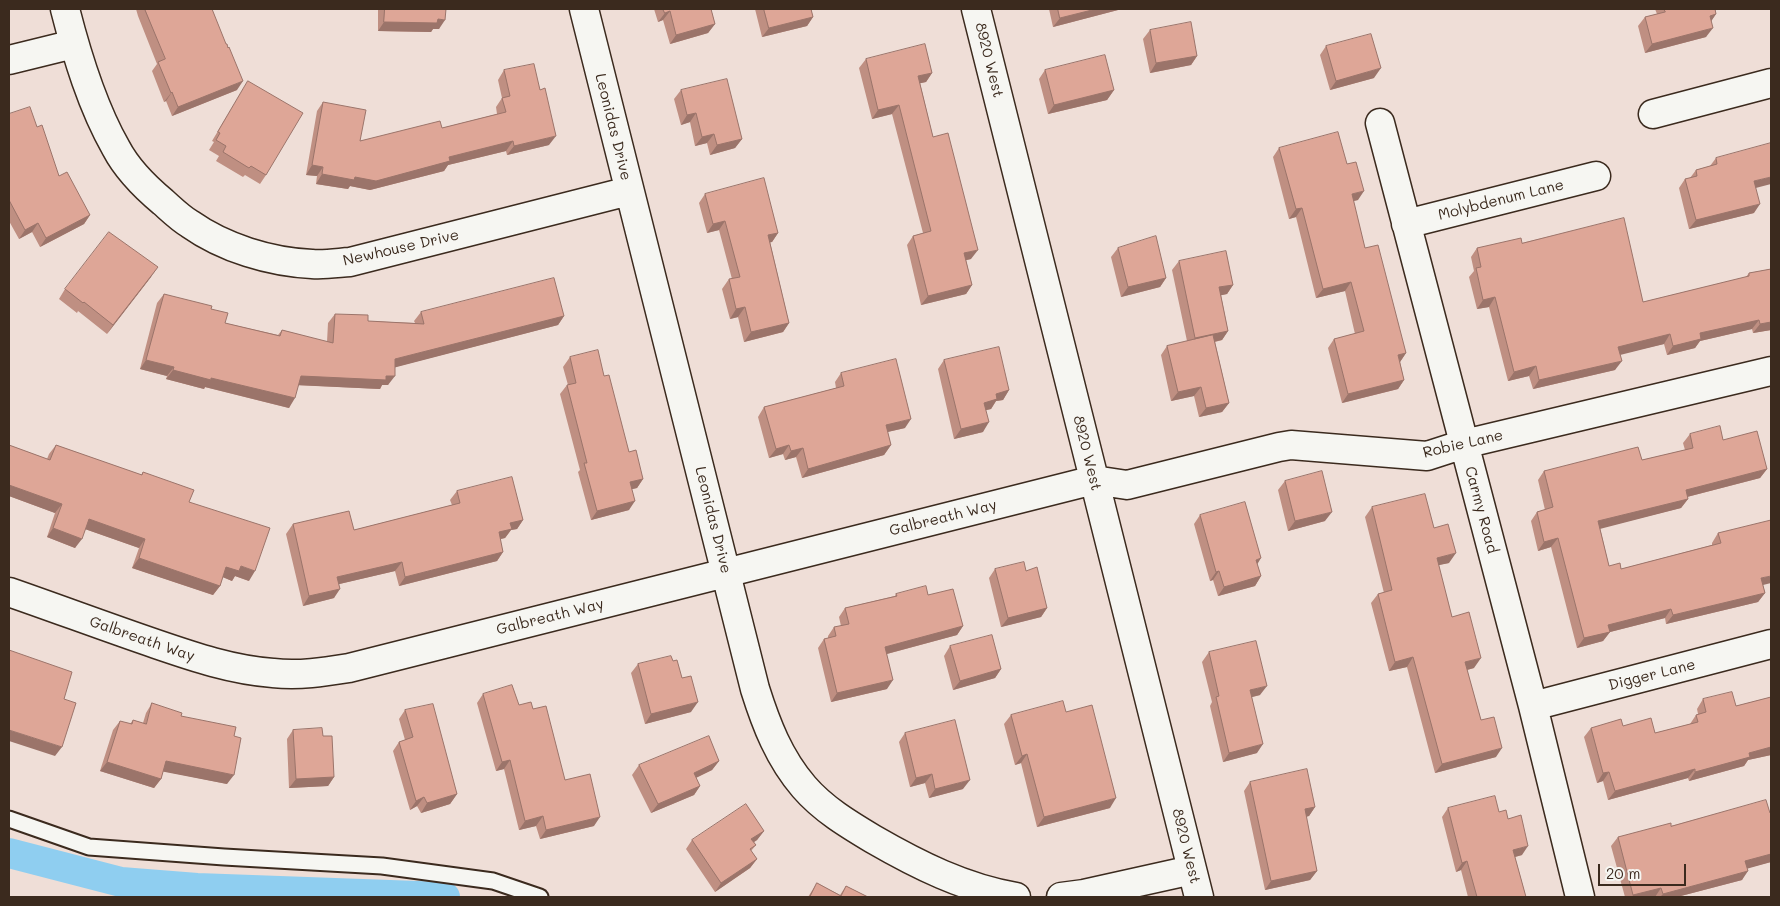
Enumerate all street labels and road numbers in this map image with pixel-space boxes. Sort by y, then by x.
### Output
street label: 8920 West [971,21,1007,99]
street label: Leonidas Drive [591,72,635,182]
street label: Molybdenum Lane [1436,176,1566,224]
street label: Newhouse Drive [341,226,461,270]
street label: 8920 West [1069,414,1105,492]
street label: Robie Lane [1421,426,1505,462]
street label: Carmy Road [1461,464,1501,556]
street label: Leonidas Drive [691,465,735,575]
street label: Galbreath Way [887,496,999,540]
street label: Galbreath Way [494,595,606,639]
street label: Galbreath Way [87,613,197,665]
street label: Digger Lane [1607,656,1697,694]
street label: 8920 West [1168,807,1204,885]

